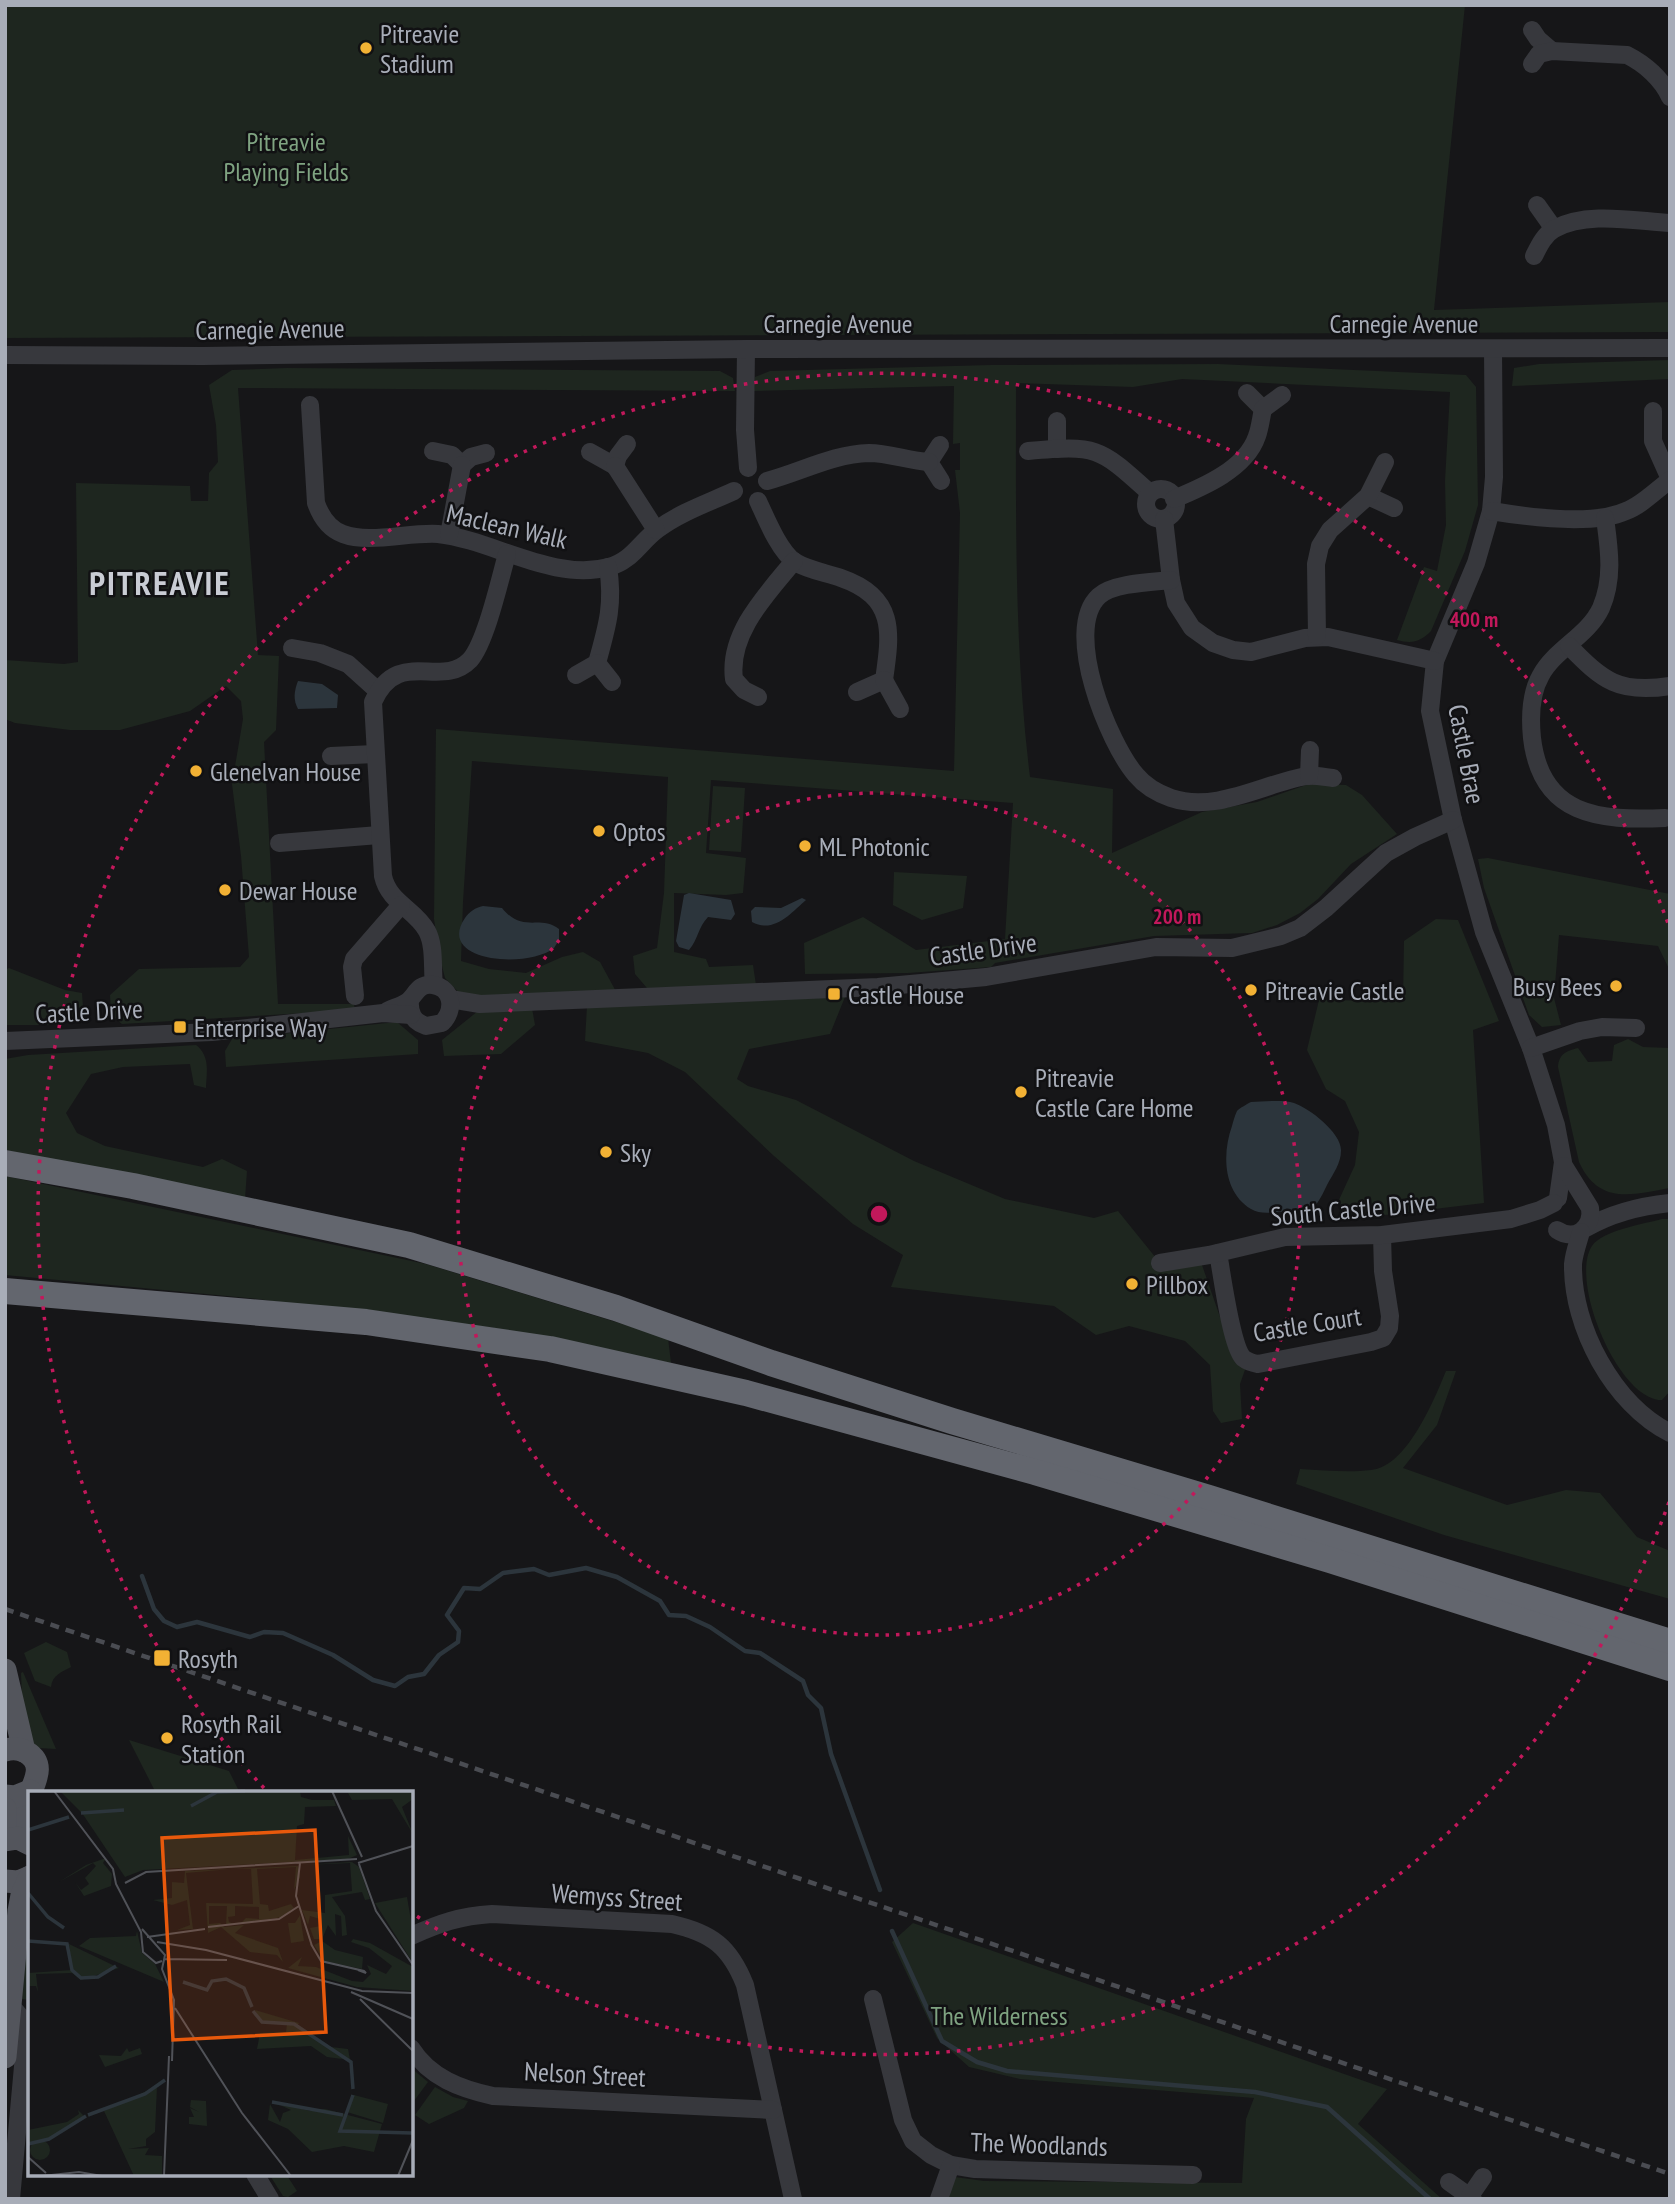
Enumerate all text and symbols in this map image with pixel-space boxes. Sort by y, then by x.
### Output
place label: Pitreavie Stadium [380,17,459,80]
marker: Pitreavie Stadium [358,40,374,56]
park label: Pitreavie Playing Fields [224,125,348,188]
street label: Carnegie Avenue [763,307,913,340]
street label: Carnegie Avenue [1329,307,1479,340]
street label: Carnegie Avenue [195,311,345,347]
street label: Maclean Walk [443,496,571,556]
district label: PITREAVIE [89,561,231,604]
text: 400 m [1450,606,1498,633]
street label: Castle Brae [1441,701,1493,807]
place label: Glenelvan House [210,755,361,788]
marker: Glenelvan House [188,763,204,779]
place label: Optos [613,815,666,848]
marker: Optos [591,823,607,839]
place label: ML Photonic [819,830,930,863]
marker: ML Photonic [797,838,813,854]
place label: Dewar House [239,874,358,907]
marker: Dewar House [217,882,233,898]
text: 200 m [1153,903,1201,930]
street label: Castle Drive [927,925,1039,973]
place label: Busy Bees [1513,970,1602,1003]
place label: Pitreavie Castle [1265,974,1404,1007]
place label: Castle House [848,978,964,1011]
marker: Busy Bees [1608,978,1624,994]
marker: Pitreavie Castle [1243,982,1259,998]
marker: Castle House [826,986,842,1002]
street label: Castle Drive [34,992,144,1030]
place label: Enterprise Way [194,1011,327,1044]
marker: Enterprise Way [172,1019,188,1035]
place label: Pitreavie Castle Care Home [1035,1061,1193,1124]
marker: Pitreavie Castle Care Home [1013,1084,1029,1100]
place label: Sky [620,1136,651,1169]
marker: Sky [598,1144,614,1160]
street label: South Castle Drive [1269,1185,1437,1233]
centre of rings [867,1202,891,1226]
place label: Pillbox [1146,1268,1209,1301]
marker: Pillbox [1124,1276,1140,1292]
street label: Castle Court [1251,1299,1363,1349]
place label: Rosyth [178,1642,238,1675]
marker: Rosyth [152,1648,172,1668]
place label: Rosyth Rail Station [181,1707,281,1770]
marker: Rosyth Rail Station [159,1730,175,1746]
inset map [28,1791,413,2176]
street label: Wemyss Street [551,1876,683,1918]
park label: The Wilderness [931,1999,1067,2032]
street label: Nelson Street [523,2054,647,2094]
street label: The Woodlands [970,2125,1108,2163]

